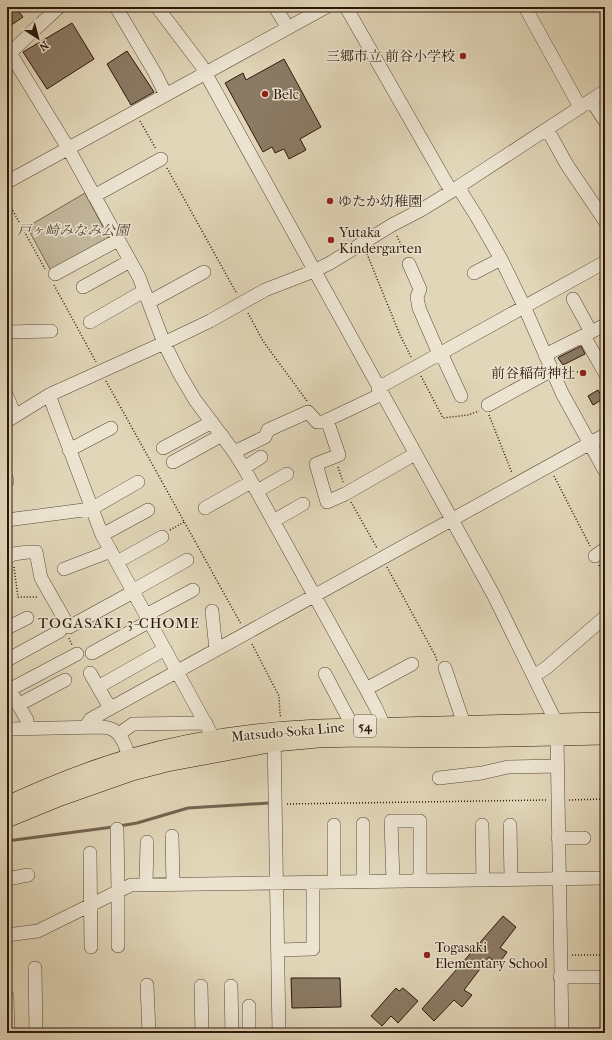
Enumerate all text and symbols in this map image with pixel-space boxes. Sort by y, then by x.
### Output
north arrow [18,18,58,58]
text: N [36,38,51,54]
place label: 三郷市立 前谷小学校 [326,48,455,65]
marker: 三郷市立 前谷小学校 [458,51,468,61]
place label: Belc [273,86,299,103]
marker: Belc [260,89,270,99]
place label: ゆたか幼稚園 [338,193,422,210]
marker: ゆたか幼稚園 [325,196,335,206]
park label: 戸ヶ崎みなみ公園 [17,222,131,239]
place label: Yutaka Kindergarten [338,224,422,257]
marker: Yutaka Kindergarten [326,235,336,245]
place label: 前谷稲荷神社 [491,365,575,382]
marker: 前谷稲荷神社 [578,368,588,378]
district label: TOGASAKI 3-CHOME [38,614,200,632]
road number: 54 [354,715,376,737]
street label: Matsudo-Soka Line [230,719,346,745]
place label: Togasaki Elementary School [435,939,548,972]
marker: Togasaki Elementary School [422,950,432,960]

